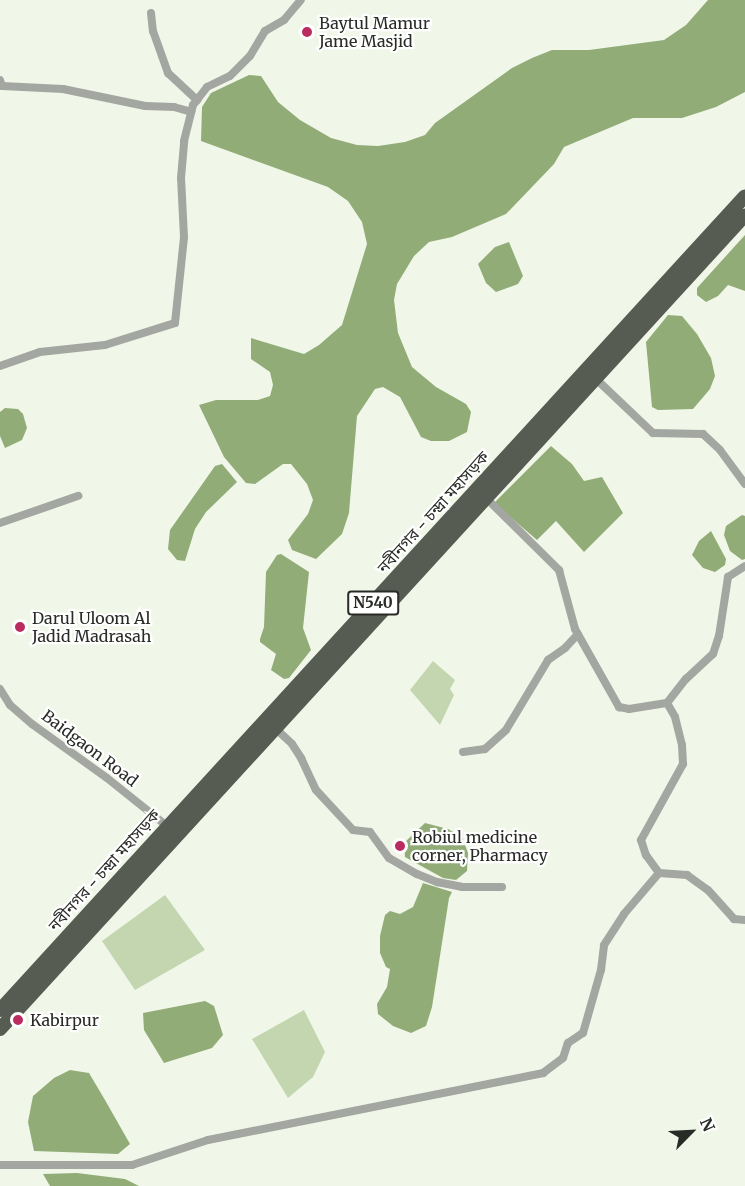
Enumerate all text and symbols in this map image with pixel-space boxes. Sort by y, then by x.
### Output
place label: Baytul Mamur Jame Masjid [319,13,430,51]
marker: Baytul Mamur Jame Masjid [300,25,314,39]
street label: নবীনগর - চন্দ্রা মহাসড়ক [373,447,493,577]
road number: N540 [346,591,400,615]
place label: Darul Uloom Al Jadid Madrasah [32,608,151,646]
marker: Darul Uloom Al Jadid Madrasah [13,620,27,634]
street label: Baidgaon Road [38,706,142,790]
street label: নবীনগর - চন্দ্রা মহাসড়ক [44,805,164,935]
place label: Robiul medicine corner, Pharmacy [412,827,548,865]
marker: Robiul medicine corner, Pharmacy [393,839,407,853]
place label: Kabirpur [30,1010,99,1030]
marker: Kabirpur [11,1013,25,1027]
north arrow [661,1102,721,1162]
text: N [696,1115,719,1135]

